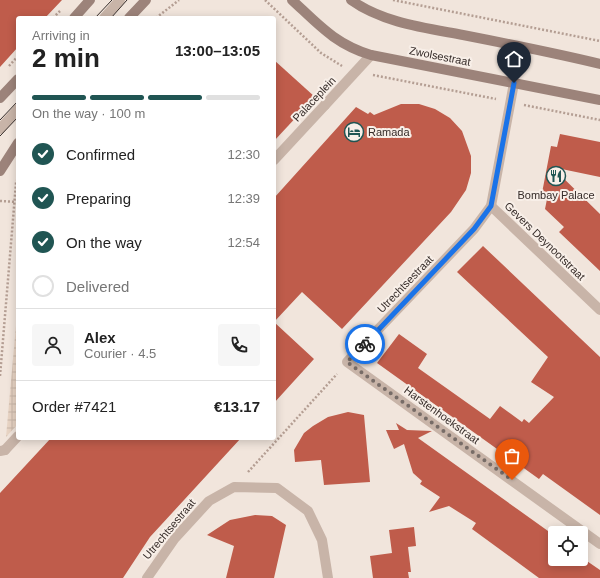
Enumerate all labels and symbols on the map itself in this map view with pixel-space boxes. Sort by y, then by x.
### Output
pin [497,42,531,83]
street label: Zwolsestraat [408,44,472,68]
street label: Palaceplein [290,74,338,124]
hotel icon: Ramada [343,121,365,143]
place label: Ramada [368,126,410,138]
restaurant icon: Bombay Palace [545,165,567,187]
place label: Bombay Palace [517,189,595,201]
street label: Gevers Deynootstraat [502,200,588,282]
street label: Utrechtsestraat [375,253,435,315]
courier [345,324,385,364]
street label: Harstenhoekstraat [402,384,482,446]
pin [495,439,529,480]
street label: Utrechtsestraat [140,497,198,561]

